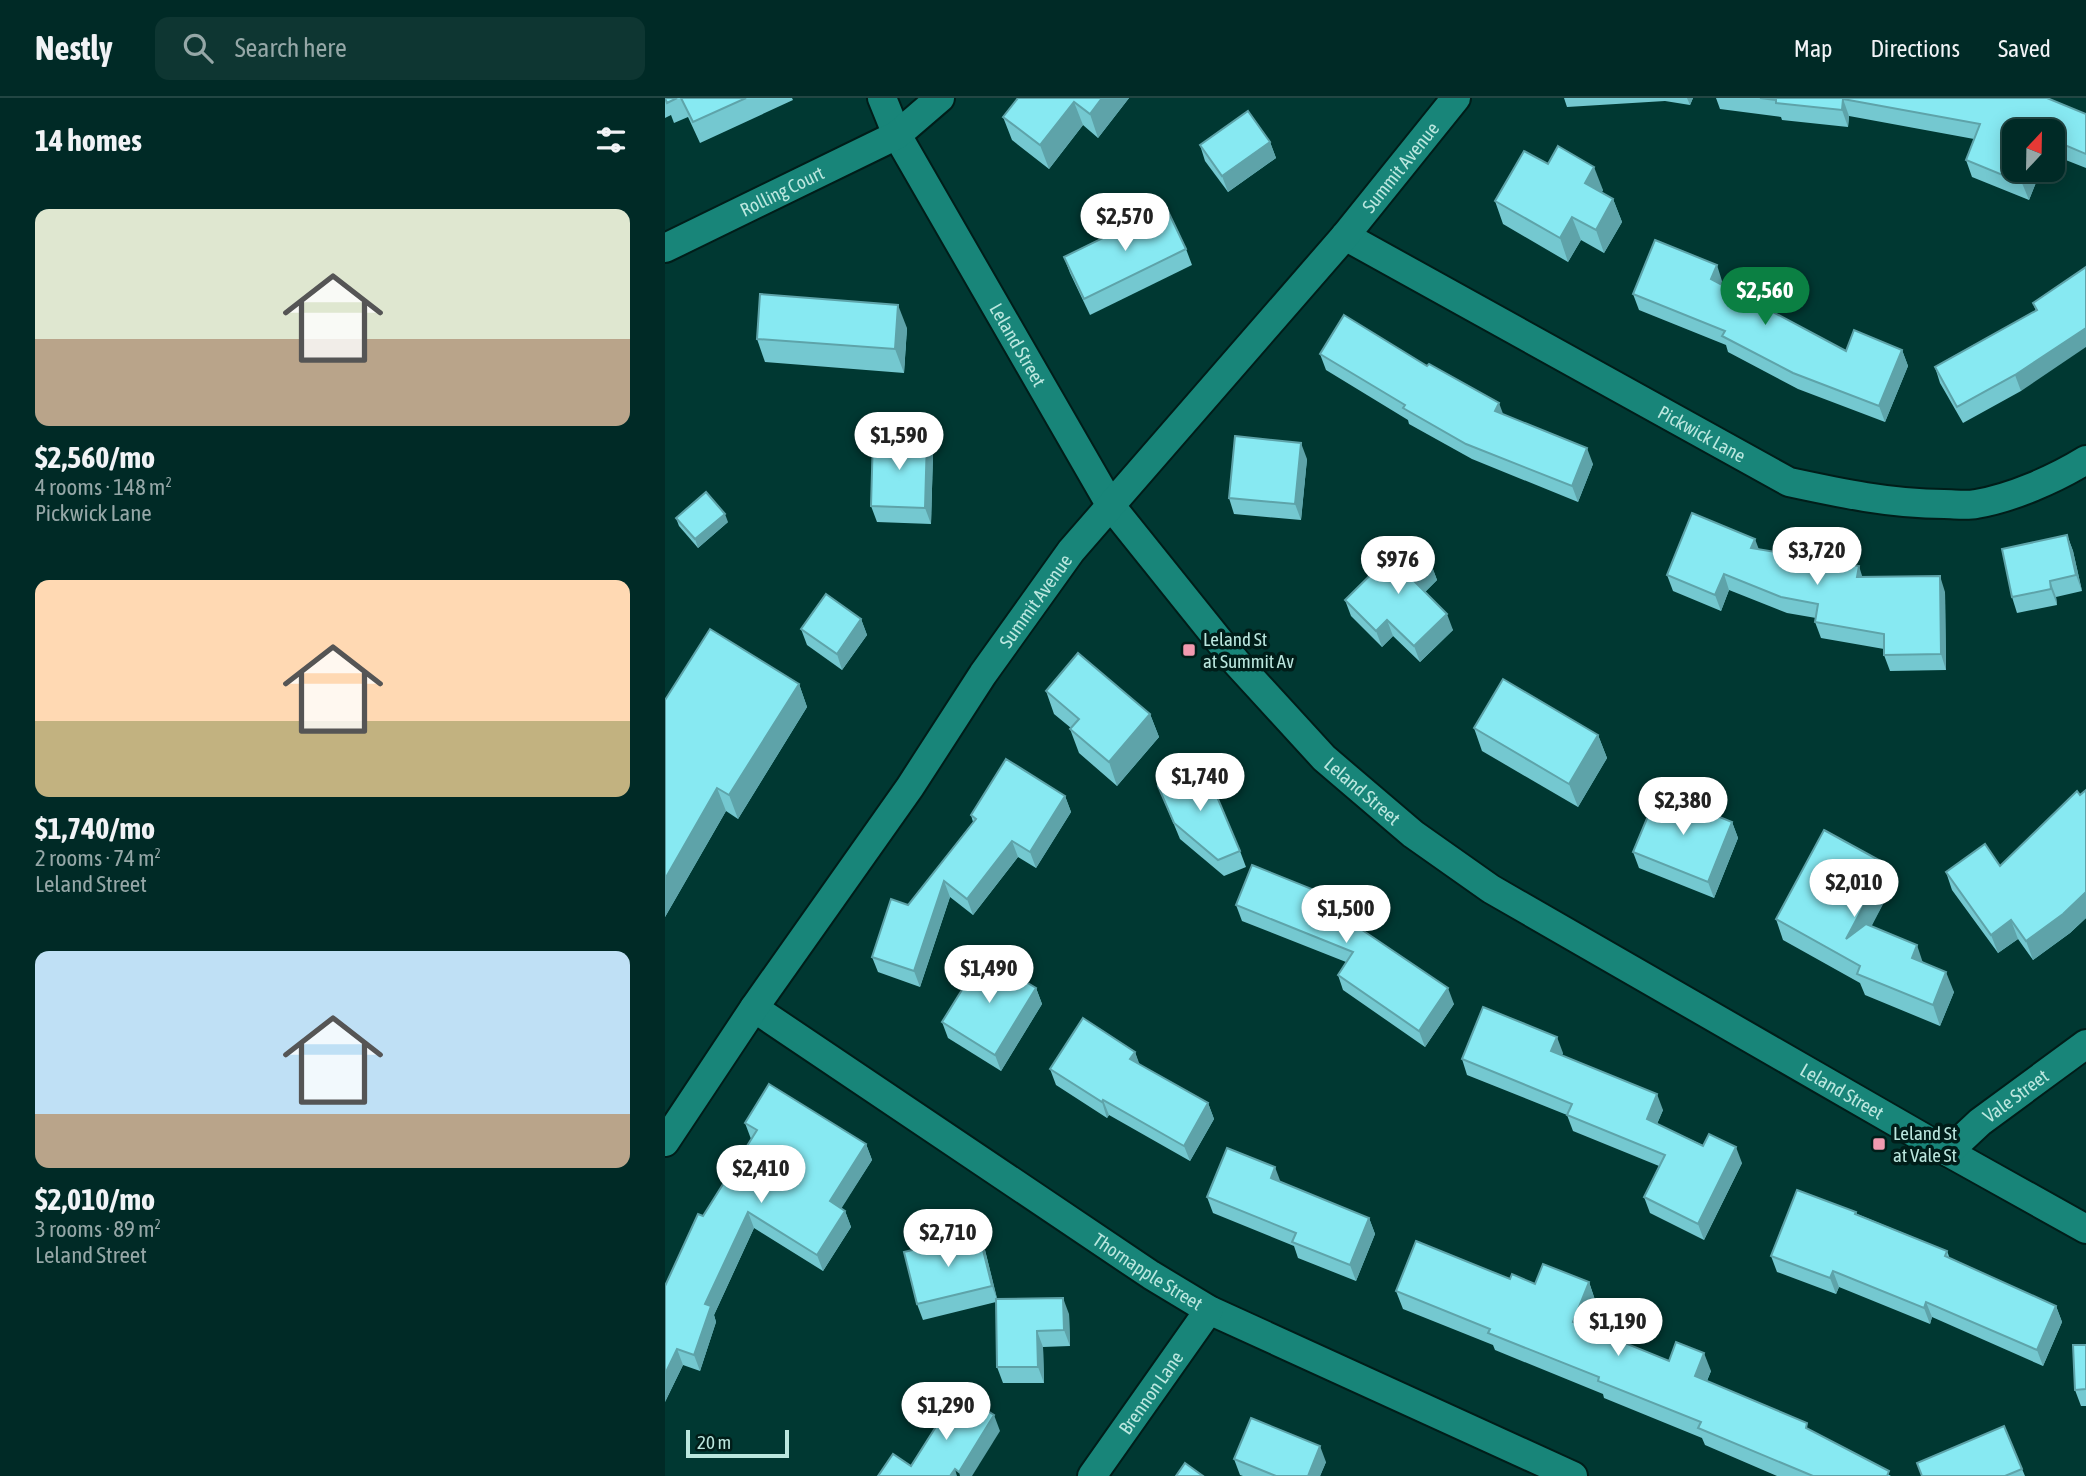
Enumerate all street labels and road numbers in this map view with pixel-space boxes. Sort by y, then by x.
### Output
street label: Summit Avenue [1357,118,1443,217]
street label: Rolling Court [736,161,827,221]
street label: Leland Street [985,299,1051,390]
street label: Pickwick Lane [1654,401,1749,467]
street label: Summit Avenue [995,550,1076,652]
street label: Leland Street [1320,753,1405,829]
street label: Leland Street [1797,1059,1888,1124]
street label: Vale Street [1979,1065,2052,1127]
street label: Thornapple Street [1089,1228,1207,1315]
street label: Brennon Lane [1114,1347,1188,1438]

